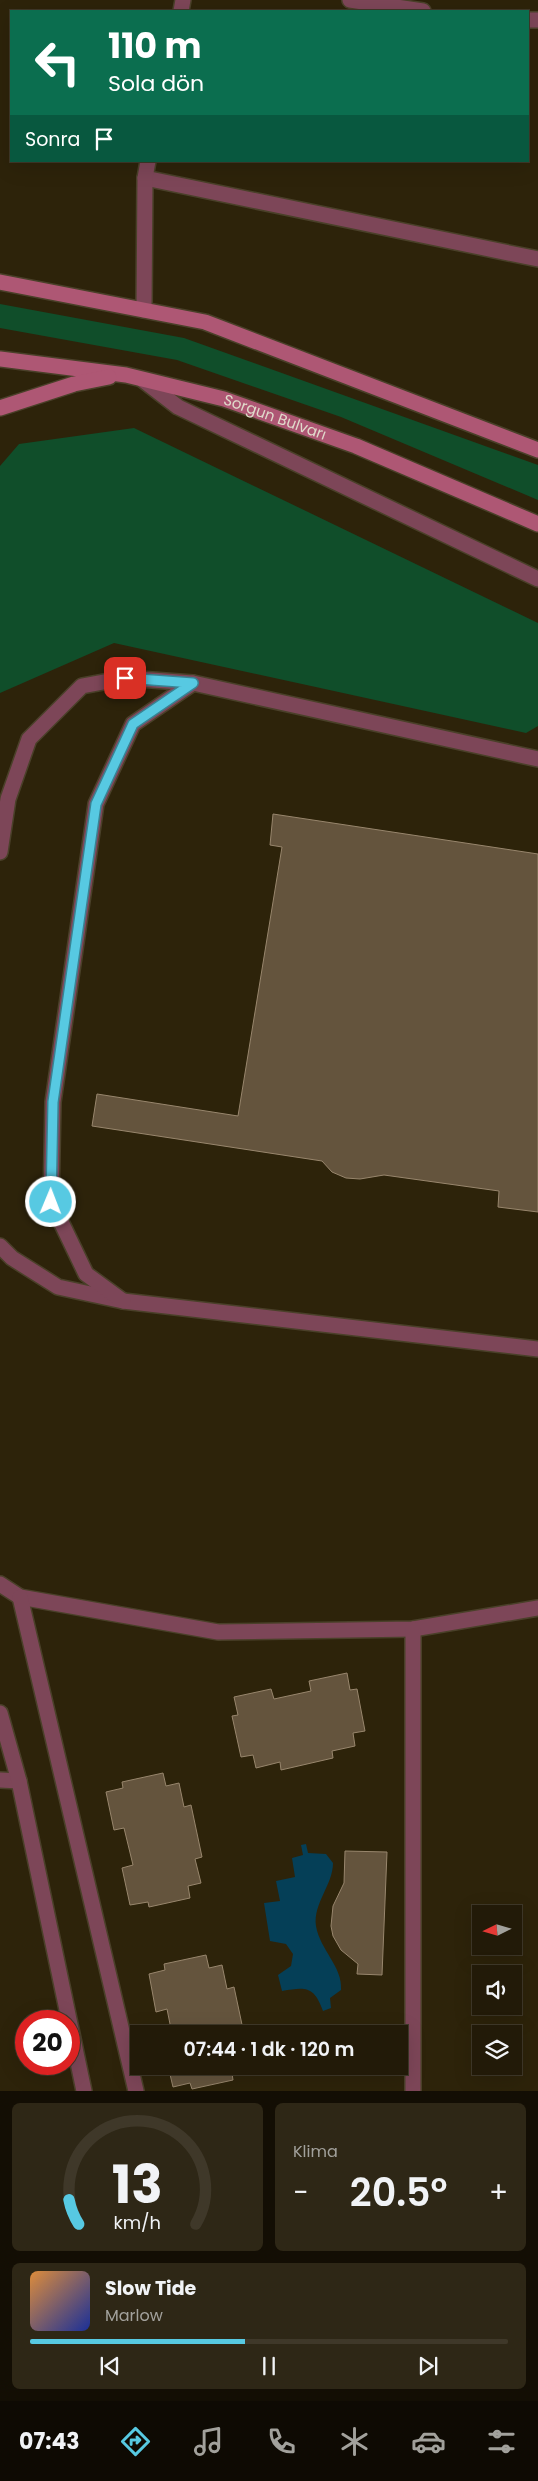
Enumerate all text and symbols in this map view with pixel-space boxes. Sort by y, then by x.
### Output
text: 110 m [108,21,202,70]
icon: left [25,30,90,95]
text: Sola dön [108,68,204,99]
icon: arrive [90,125,118,153]
text: Sonra [25,126,80,153]
street label: Sorgun Bulvarı [221,389,329,445]
pin [104,657,146,699]
icon: arrive [111,664,139,692]
position arrow [24,1175,76,1227]
north arrow [472,1905,522,1955]
map controls [472,1905,522,2075]
button: sound [472,1965,522,2015]
speed limit sign: 20 [15,2010,80,2075]
button: layers [472,2025,522,2075]
text: 07:44 · 1 dk · 120 m [183,2036,355,2063]
text: Klima [293,2140,338,2163]
text: 13 [112,2148,163,2221]
text: 20.5° [350,2166,447,2219]
text: − [293,2173,308,2212]
text: + [489,2173,508,2212]
text: km/h [114,2210,161,2235]
text: Slow Tide [105,2275,196,2302]
text: Marlow [105,2304,163,2327]
icon: previous [96,2352,124,2380]
icon: pause [255,2352,283,2380]
icon: next [414,2352,442,2380]
icon: directions [118,2424,153,2459]
icon: music [191,2424,226,2459]
icon: phone [264,2424,299,2459]
icon: climate [337,2424,372,2459]
icon: car [411,2424,446,2459]
icon: filters [484,2424,519,2459]
text: 07:43 [19,2426,80,2457]

